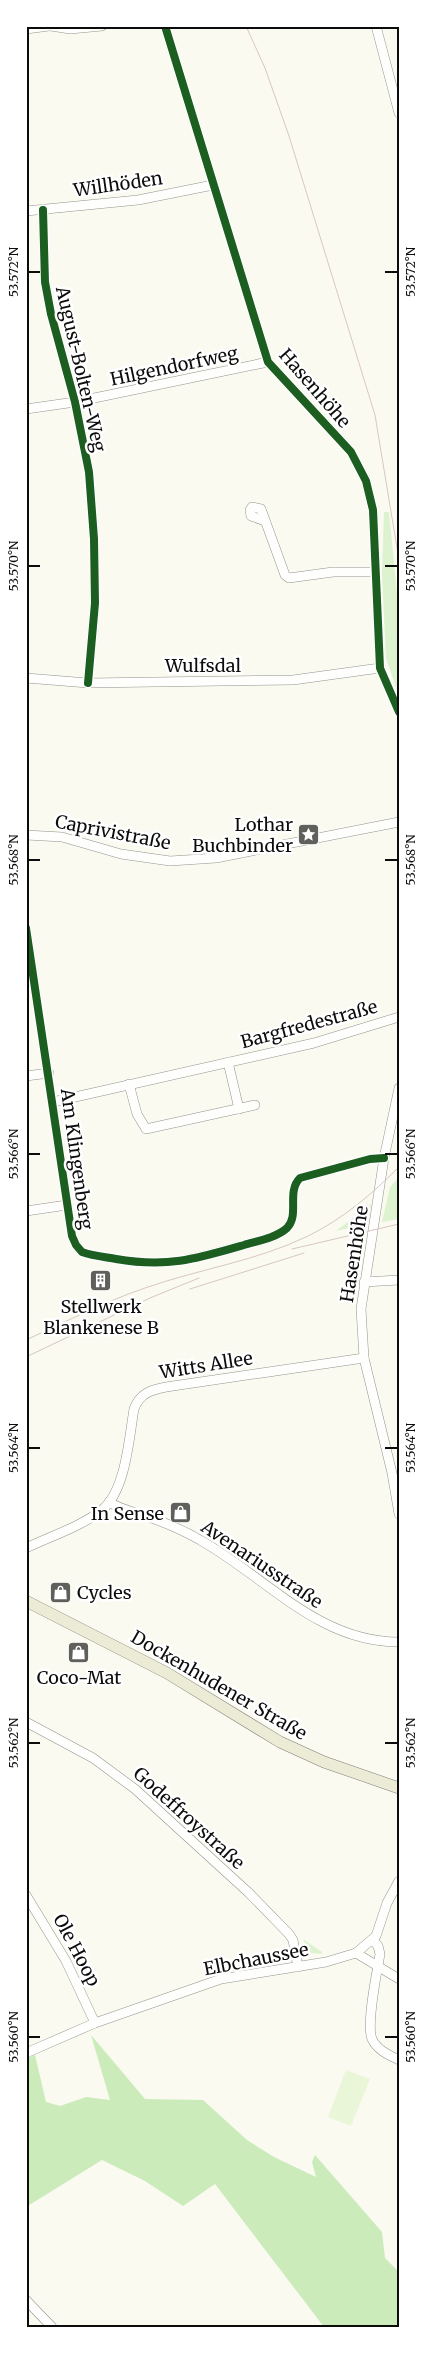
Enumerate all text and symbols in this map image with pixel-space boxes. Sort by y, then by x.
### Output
street label: Willhöden [71,166,164,202]
text: 53.572°N [6,246,21,297]
text: 53.572°N [403,246,418,297]
street label: August-Bolten-Weg [51,283,111,454]
street label: Hilgendorfweg [108,341,240,391]
street label: Hasenhöhe [274,344,356,432]
text: 53.570°N [6,540,21,591]
text: 53.570°N [403,540,418,591]
street label: Wulfsdal [164,654,242,677]
street label: Caprivistraße [53,810,173,854]
place label: Lothar Buchbinder [192,813,293,857]
place icon: Lothar Buchbinder [297,822,321,846]
text: 53.568°N [6,834,21,886]
text: 53.568°N [403,834,418,886]
street label: Bargfredestraße [238,995,380,1053]
street label: Am Klingenberg [56,1086,98,1231]
text: 53.566°N [6,1128,21,1179]
text: 53.566°N [403,1128,418,1179]
street label: Hasenhöhe [335,1204,373,1304]
building icon: Stellwerk Blankenese B [89,1269,113,1293]
place label: Stellwerk Blankenese B [43,1295,159,1339]
street label: Witts Allee [157,1346,254,1384]
text: 53.564°N [6,1422,21,1473]
text: 53.564°N [403,1422,418,1473]
shop icon: In Sense [168,1501,192,1525]
place label: In Sense [91,1502,164,1525]
street label: Avenariusstraße [196,1514,327,1613]
shop icon: Cycles [49,1580,73,1604]
place label: Cycles [77,1581,132,1604]
street label: Dockenhudener Straße [127,1625,311,1745]
shop icon: Coco-Mat [67,1640,91,1664]
place label: Coco-Mat [37,1666,121,1689]
text: 53.562°N [6,1717,21,1768]
text: 53.562°N [403,1717,418,1768]
street label: Godeffroystraße [129,1762,249,1874]
street label: Ole Hoop [48,1910,106,1990]
street label: Elbchaussee [202,1938,310,1980]
text: 53.560°N [6,2011,21,2063]
text: 53.560°N [403,2011,418,2063]

